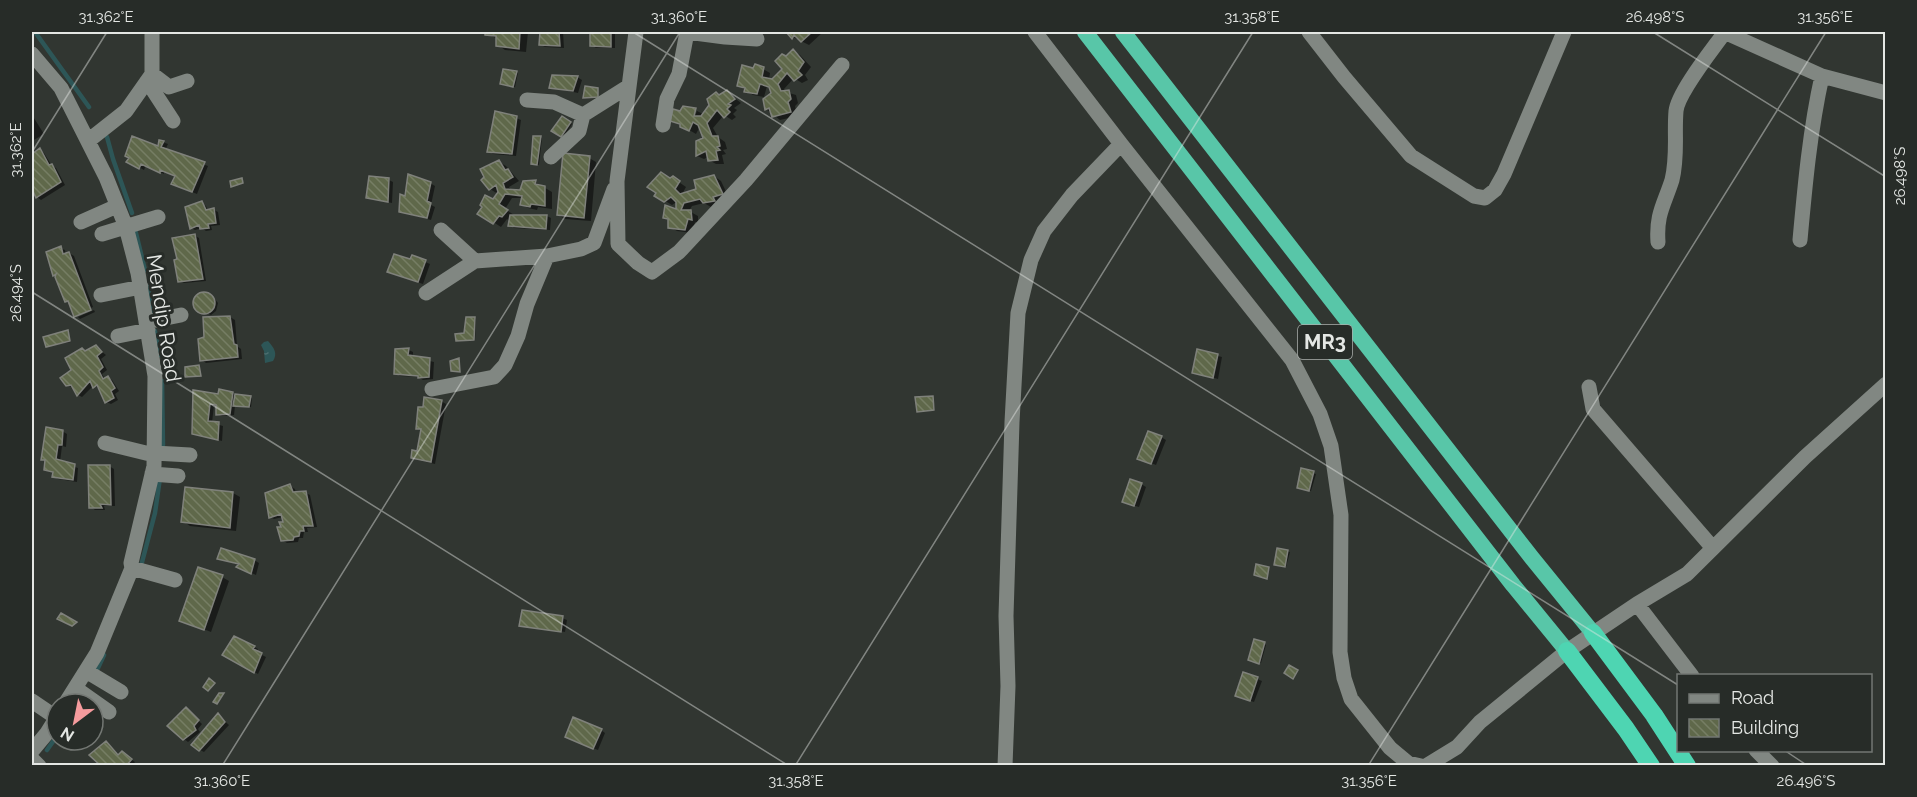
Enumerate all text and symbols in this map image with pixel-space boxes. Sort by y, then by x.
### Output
text: 31.362°E [78,8,134,26]
text: 31.360°E [651,8,707,26]
text: 31.358°E [1224,8,1280,26]
text: 26.498°S [1626,8,1684,26]
text: 31.356°E [1797,8,1853,26]
text: 31.362°E [7,122,25,178]
text: 26.498°S [1891,147,1909,205]
street label: Mendip Road [142,252,186,384]
text: 26.494°S [7,264,25,322]
road number: MR3 [1298,325,1352,359]
legend [1677,674,1872,752]
text: Road [1731,687,1774,708]
north arrow [45,692,105,752]
text: Building [1731,717,1799,738]
text: N [57,723,78,746]
text: 31.360°E [194,772,250,790]
text: 31.358°E [768,772,824,790]
text: 31.356°E [1341,772,1397,790]
text: 26.496°S [1777,772,1835,790]

